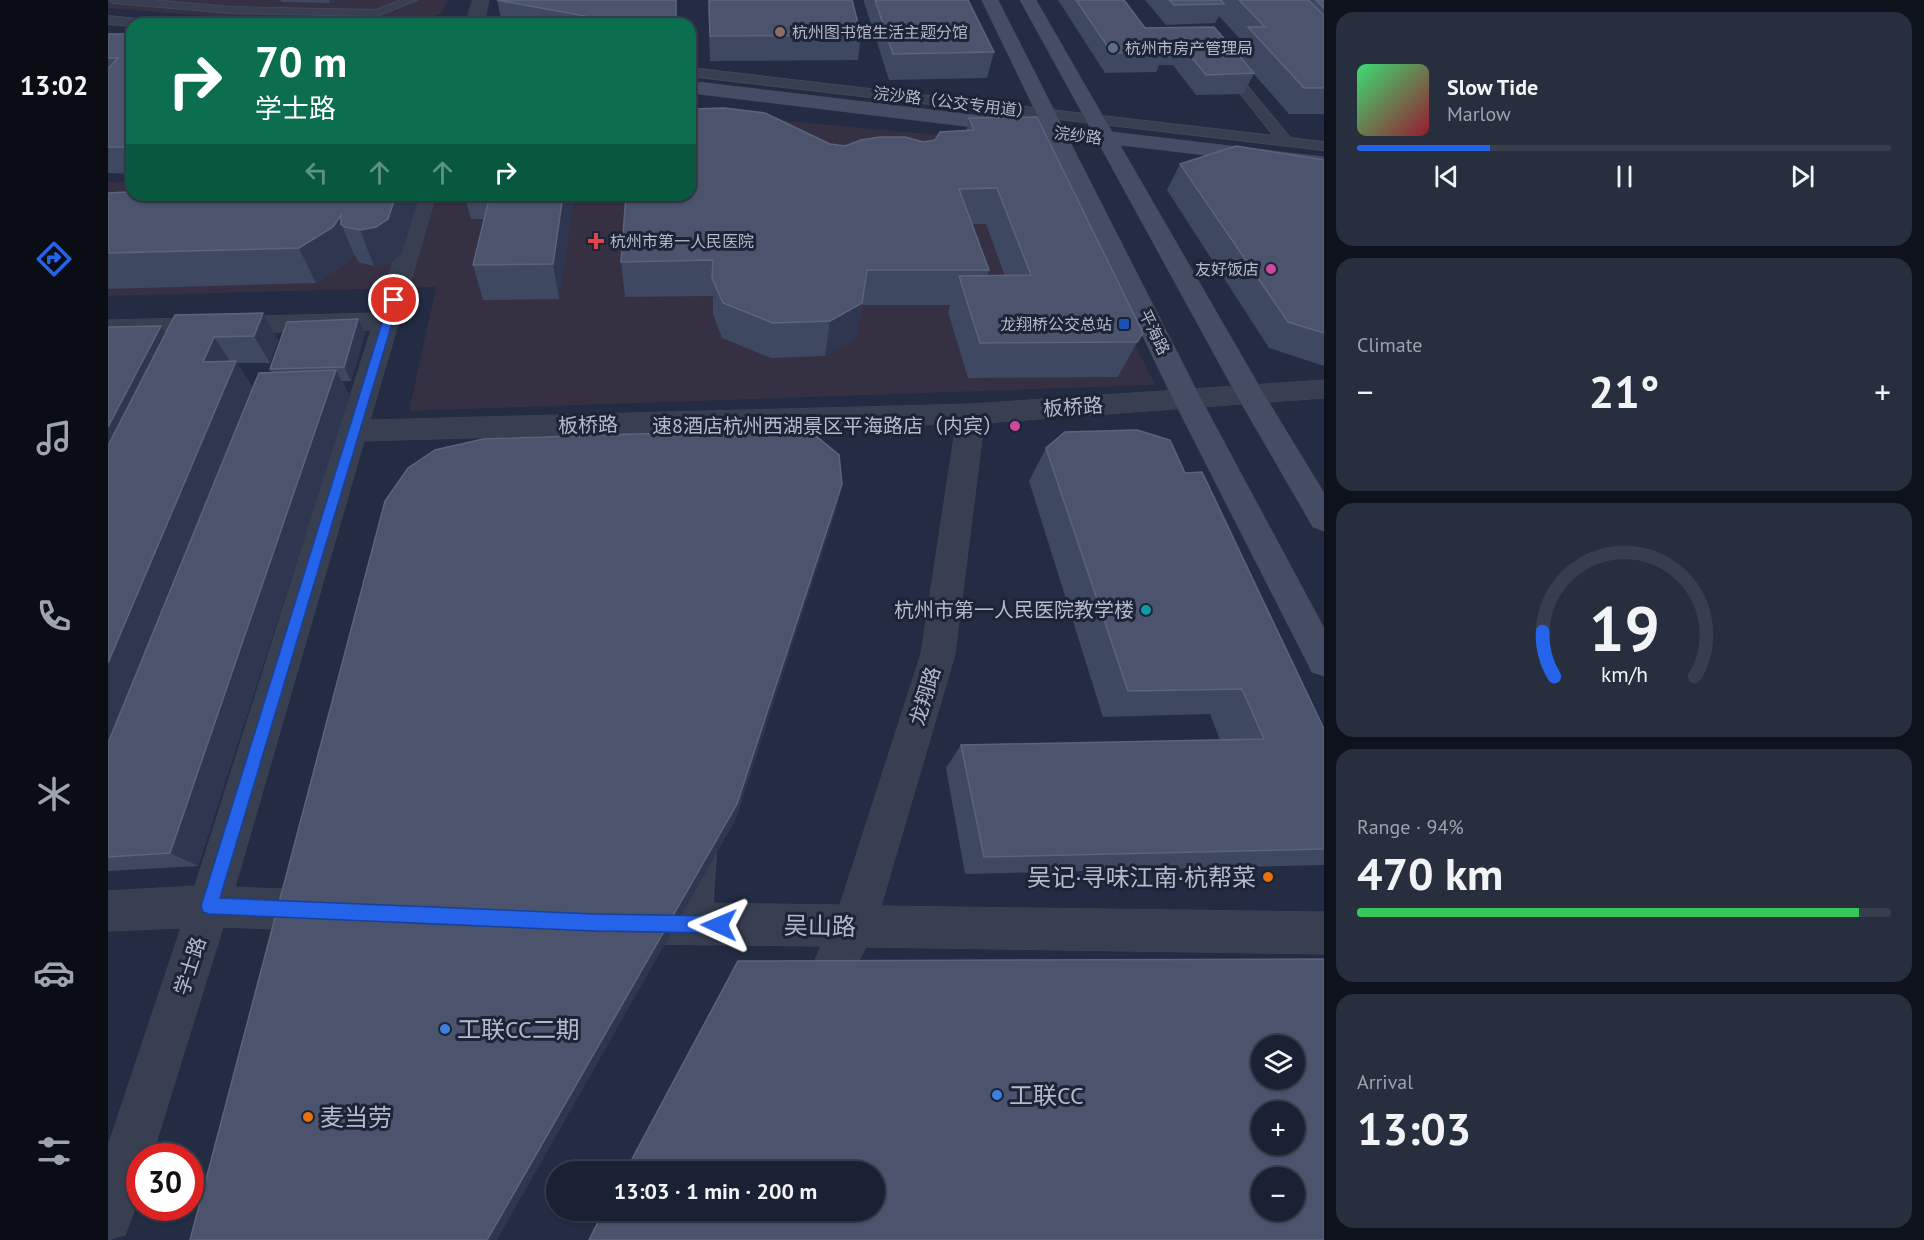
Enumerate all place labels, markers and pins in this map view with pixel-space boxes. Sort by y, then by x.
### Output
place label: 杭州图书馆生活主题分馆 [792,22,968,42]
marker: 杭州图书馆生活主题分馆 [773,25,787,39]
place label: 杭州市房产管理局 [1125,38,1253,58]
marker: 杭州市房产管理局 [1106,41,1120,55]
place label: 杭州市第一人民医院 [610,231,754,251]
marker: 杭州市第一人民医院 [587,232,605,250]
place label: 友好饭店 [1195,259,1259,279]
marker: 友好饭店 [1264,262,1278,276]
pin [368,274,419,325]
place label: 龙翔桥公交总站 [1000,314,1112,334]
marker: 龙翔桥公交总站 [1117,317,1131,331]
place label: 速8酒店杭州西湖景区平海路店（内宾） [652,413,1003,439]
marker: 速8酒店杭州西湖景区平海路店（内宾） [1008,419,1022,433]
place label: 杭州市第一人民医院教学楼 [894,597,1134,623]
marker: 杭州市第一人民医院教学楼 [1139,603,1153,617]
place label: 吴记·寻味江南·杭帮菜 [1027,862,1256,893]
marker: 吴记·寻味江南·杭帮菜 [1261,870,1275,884]
place label: 工联CC二期 [457,1014,580,1045]
marker: 工联CC二期 [438,1022,452,1036]
place label: 工联CC [1009,1080,1084,1111]
marker: 工联CC [990,1088,1004,1102]
place label: 麦当劳 [320,1102,392,1133]
marker: 麦当劳 [301,1110,315,1124]

